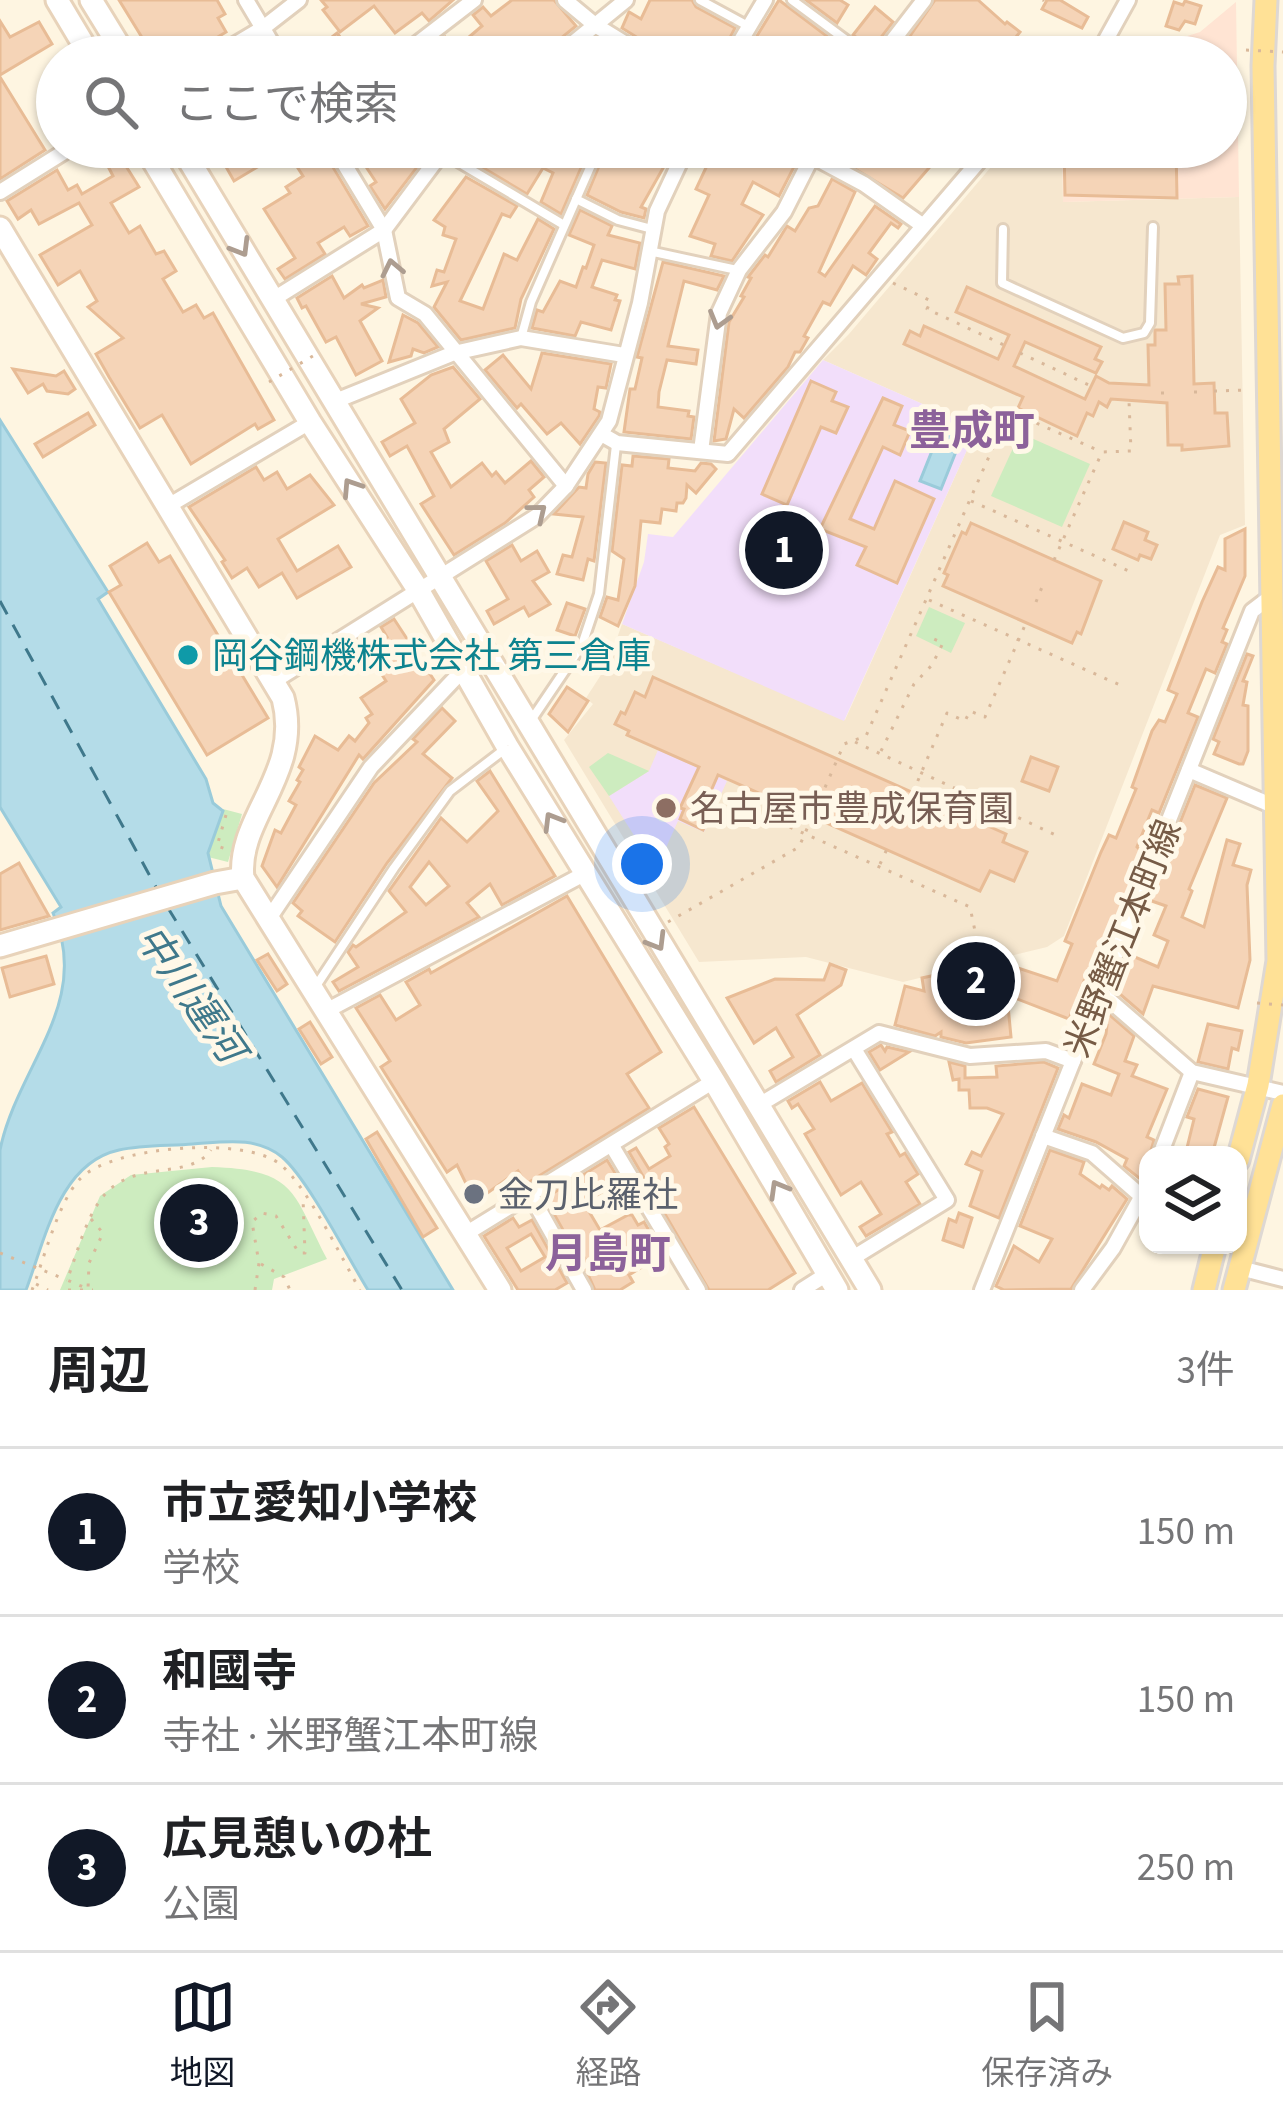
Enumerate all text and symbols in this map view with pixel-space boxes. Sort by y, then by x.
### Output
search box [36,36,1247,168]
icon: search [78,69,144,135]
text: ここで検索 [174,73,399,137]
one-way arrow [227,235,249,256]
one-way arrow [380,258,406,278]
one-way arrow [708,309,733,330]
district label: 豊成町 [909,402,1035,462]
one-way arrow [344,478,366,500]
one-way arrow [524,505,546,526]
pin: 1 [745,505,823,595]
place label: 岡谷鋼機株式会社 第三倉庫 [212,631,651,682]
marker: 岡谷鋼機株式会社 第三倉庫 [175,642,201,668]
place label: 名古屋市豊成保育園 [690,784,1014,835]
marker: 名古屋市豊成保育園 [653,795,679,821]
one-way arrow [544,812,566,834]
street label: 米野蟹江本町線 [1053,812,1194,1065]
your location [612,834,672,894]
water label: 中川運河 [122,914,261,1080]
one-way arrow [643,929,666,951]
pin: 2 [937,936,1015,1026]
map controls [1139,1146,1247,1254]
button: layers [1139,1146,1247,1254]
place label: 金刀比羅社 [498,1170,678,1221]
pin: 3 [160,1178,238,1268]
marker: 金刀比羅社 [461,1181,487,1207]
one-way arrow [769,1181,792,1202]
district label: 月島町 [545,1225,671,1285]
text: 周辺 [48,1336,150,1408]
text: 3件 [1177,1343,1235,1399]
text: 市立愛知小学校 [162,1472,477,1536]
text: 1 [77,1504,97,1560]
text: 150 m [1137,1504,1235,1560]
text: 学校 [162,1541,240,1597]
text: 和國寺 [162,1640,297,1704]
text: 2 [77,1672,97,1728]
text: 150 m [1137,1672,1235,1728]
text: 寺社 · 米野蟹江本町線 [162,1709,538,1765]
text: 広見憩いの杜 [162,1808,432,1872]
text: 3 [77,1840,97,1896]
text: 250 m [1137,1840,1235,1896]
text: 公園 [162,1877,240,1933]
tab: 地図 [170,1974,236,2097]
tab: 経路 [575,1974,641,2097]
tab: 保存済み [981,1974,1113,2097]

